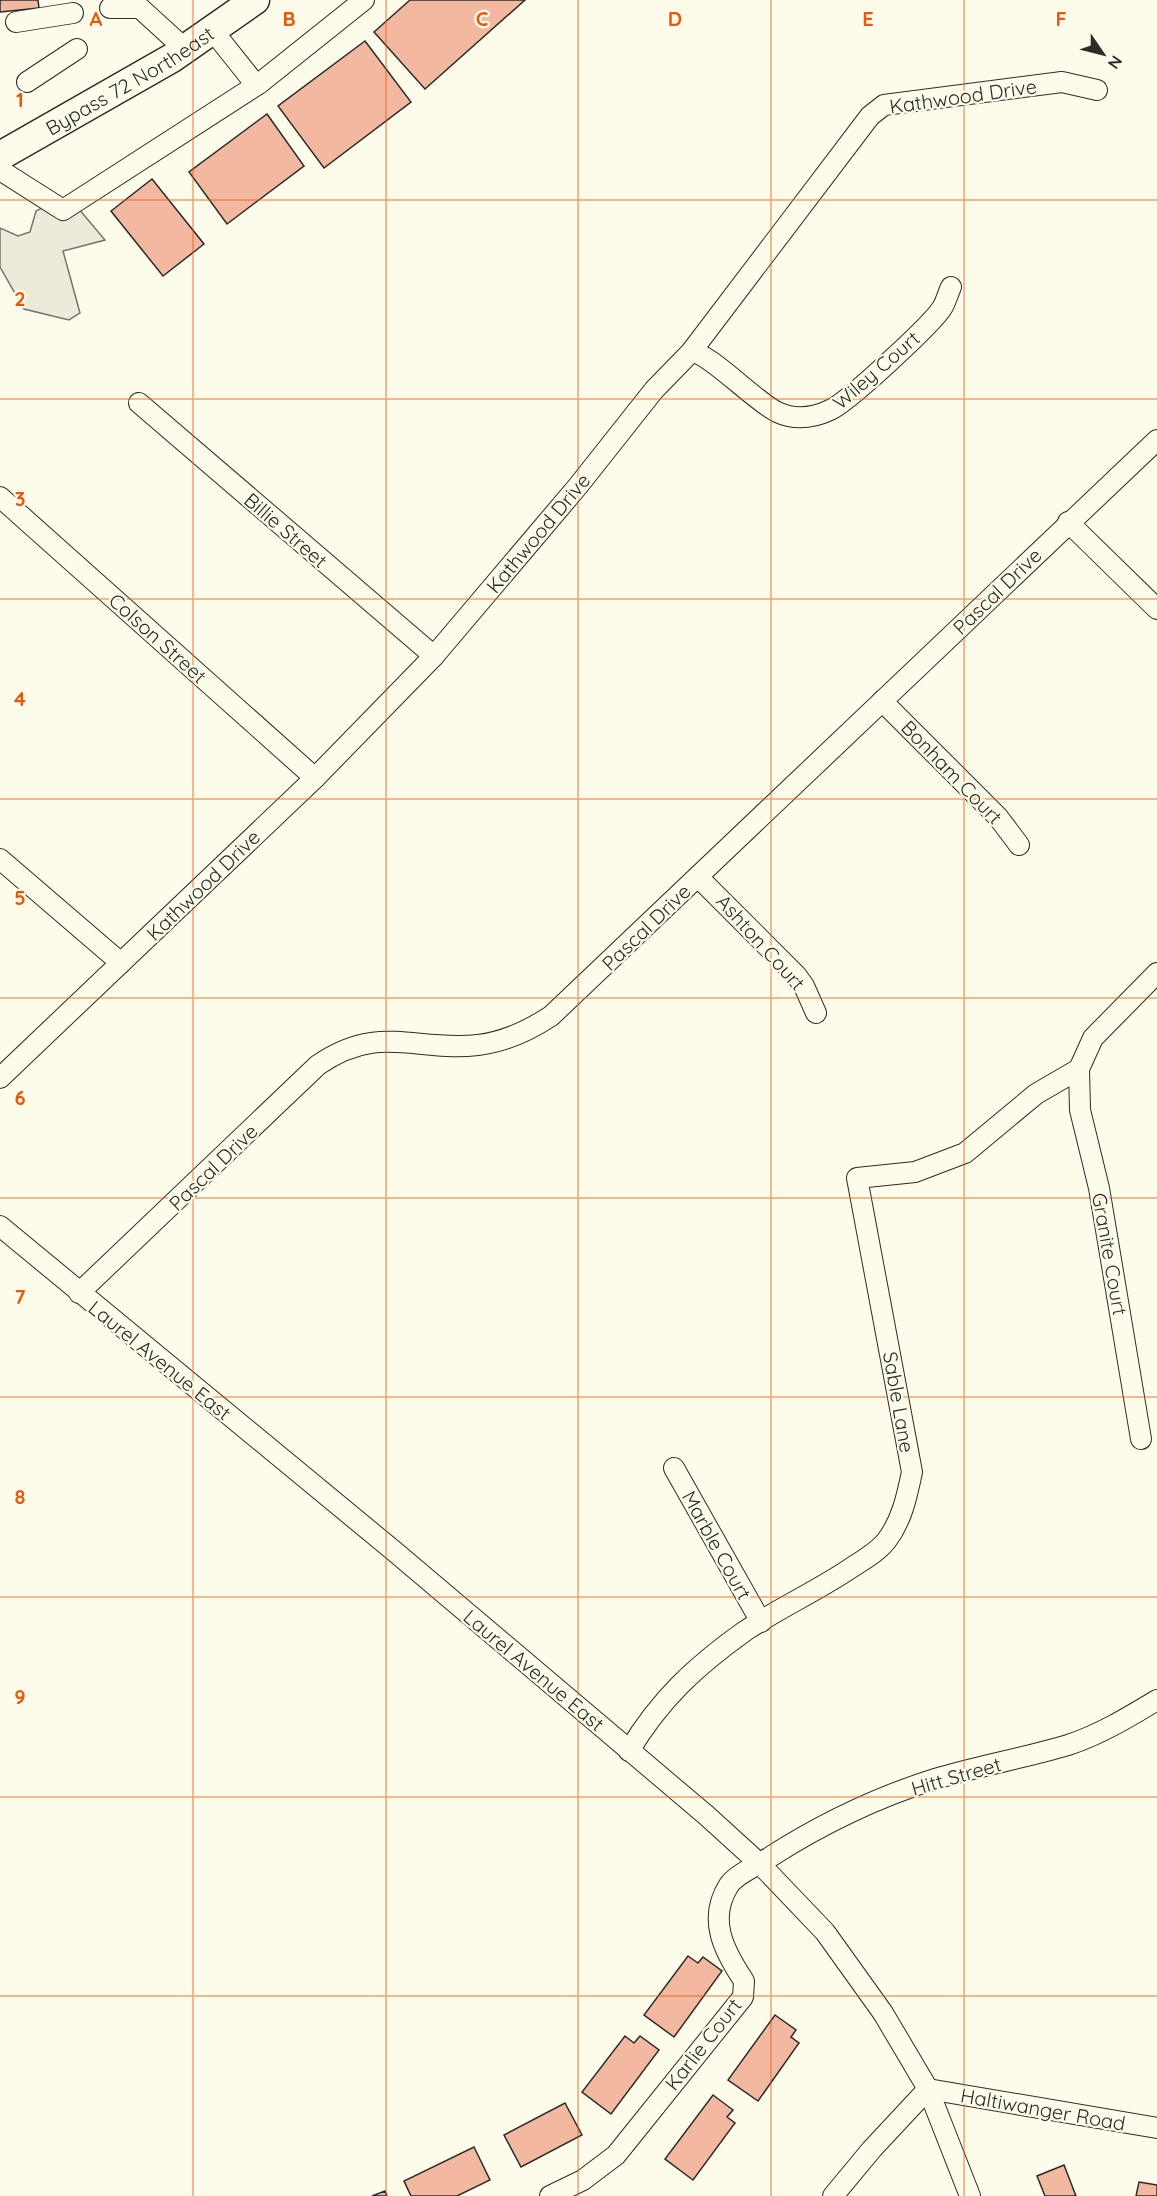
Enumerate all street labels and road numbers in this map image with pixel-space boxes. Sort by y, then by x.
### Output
street label: Bypass 72 Northeast [41,20,219,140]
street label: Kathwood Drive [888,73,1038,119]
street label: Wiley Court [827,325,925,415]
street label: Kathwood Drive [481,468,595,598]
street label: Billie Street [239,487,333,573]
street label: Pascal Drive [947,542,1047,640]
street label: Colson Street [104,588,212,689]
street label: Bonham Court [896,715,1008,829]
street label: Kathwood Drive [141,824,265,946]
street label: Pascal Drive [596,878,696,976]
street label: Ashton Court [711,889,811,995]
street label: Pascal Drive [163,1118,263,1216]
street label: Granite Court [1087,1191,1133,1317]
street label: Laurel Avenue East [84,1295,236,1425]
street label: Sable Lane [878,1349,920,1455]
street label: Marble Court [677,1486,757,1604]
street label: Laurel Avenue East [459,1604,610,1736]
street label: Hitt Street [908,1751,1004,1801]
street label: Karlie Court [659,1993,747,2095]
street label: Haltiwanger Road [959,2082,1127,2136]

